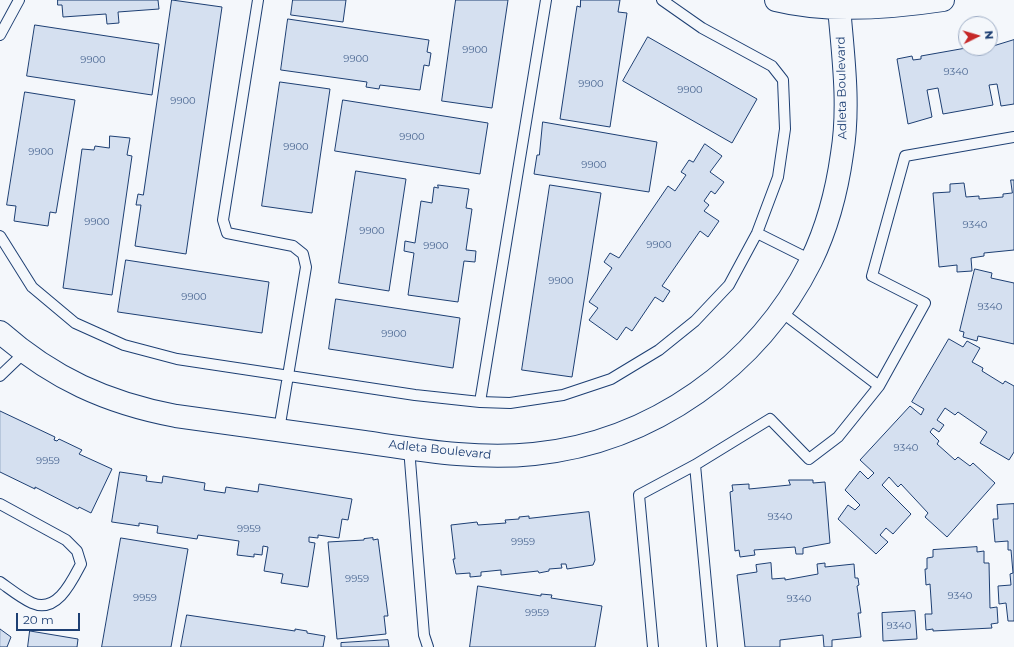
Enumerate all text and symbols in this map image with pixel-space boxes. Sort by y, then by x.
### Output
north arrow [958,16,998,56]
text: N [982,30,996,40]
street label: Adleta Boulevard [834,36,850,140]
house number: 9900 [462,44,488,56]
house number: 9900 [343,53,369,65]
house number: 9900 [80,54,106,66]
house number: 9340 [944,66,968,78]
house number: 9900 [578,78,604,90]
house number: 9900 [677,84,703,96]
house number: 9900 [170,95,196,107]
house number: 9900 [399,131,425,143]
house number: 9900 [283,141,309,153]
house number: 9900 [28,146,54,158]
house number: 9900 [581,159,607,171]
house number: 9900 [84,216,110,228]
house number: 9340 [963,219,987,231]
house number: 9900 [359,225,385,237]
house number: 9900 [646,239,672,251]
house number: 9900 [423,240,449,252]
house number: 9900 [548,275,574,287]
house number: 9900 [181,291,207,303]
house number: 9340 [978,301,1002,313]
house number: 9900 [381,328,407,340]
street label: Adleta Boulevard [388,437,492,463]
house number: 9340 [894,442,918,454]
house number: 9959 [36,455,60,467]
house number: 9340 [768,511,792,523]
house number: 9959 [237,523,261,535]
house number: 9959 [511,536,535,548]
house number: 9959 [345,573,369,585]
house number: 9340 [948,590,972,602]
house number: 9959 [133,592,157,604]
house number: 9340 [787,593,811,605]
scale bar [18,605,82,631]
house number: 9959 [525,607,549,619]
text: 20 m [23,612,54,627]
house number: 9340 [887,620,911,632]

